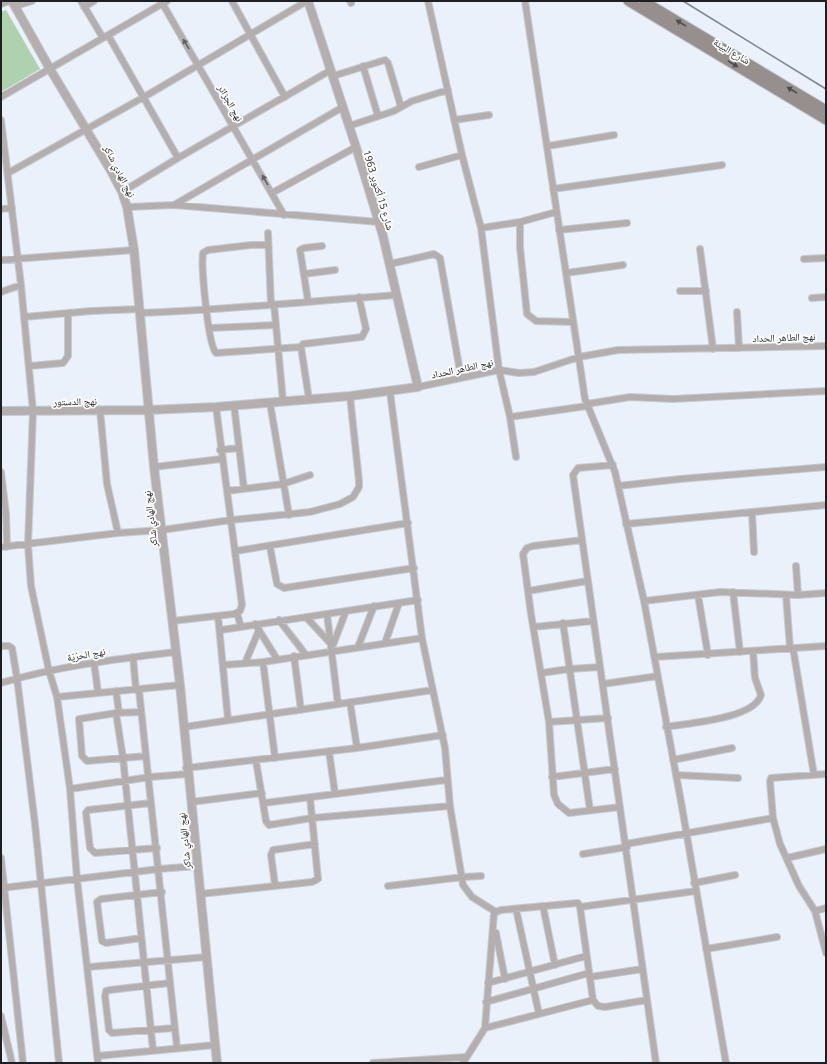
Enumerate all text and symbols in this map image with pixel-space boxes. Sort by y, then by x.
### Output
one-way arrow [675,20,687,27]
street label: شارع البيئة [711,35,753,68]
one-way arrow [183,38,190,49]
one-way arrow [727,61,739,68]
street label: نهج الجزائر [215,81,247,124]
one-way arrow [787,86,797,94]
street label: نهج الهادي شاكر [99,142,139,200]
street label: شارع 15 أكتوبر 1963 [360,148,398,232]
one-way arrow [262,174,269,186]
street label: نهج الطاهر الحداد [752,329,816,345]
street label: نهج الطاهر الحداد [430,355,495,381]
street label: نهج الدستور [52,394,97,408]
street label: نهج الهادي شاكر [140,489,162,549]
street label: نهج الحرّيّة [66,644,107,664]
street label: نهج الهادي شاكر [174,812,196,871]

